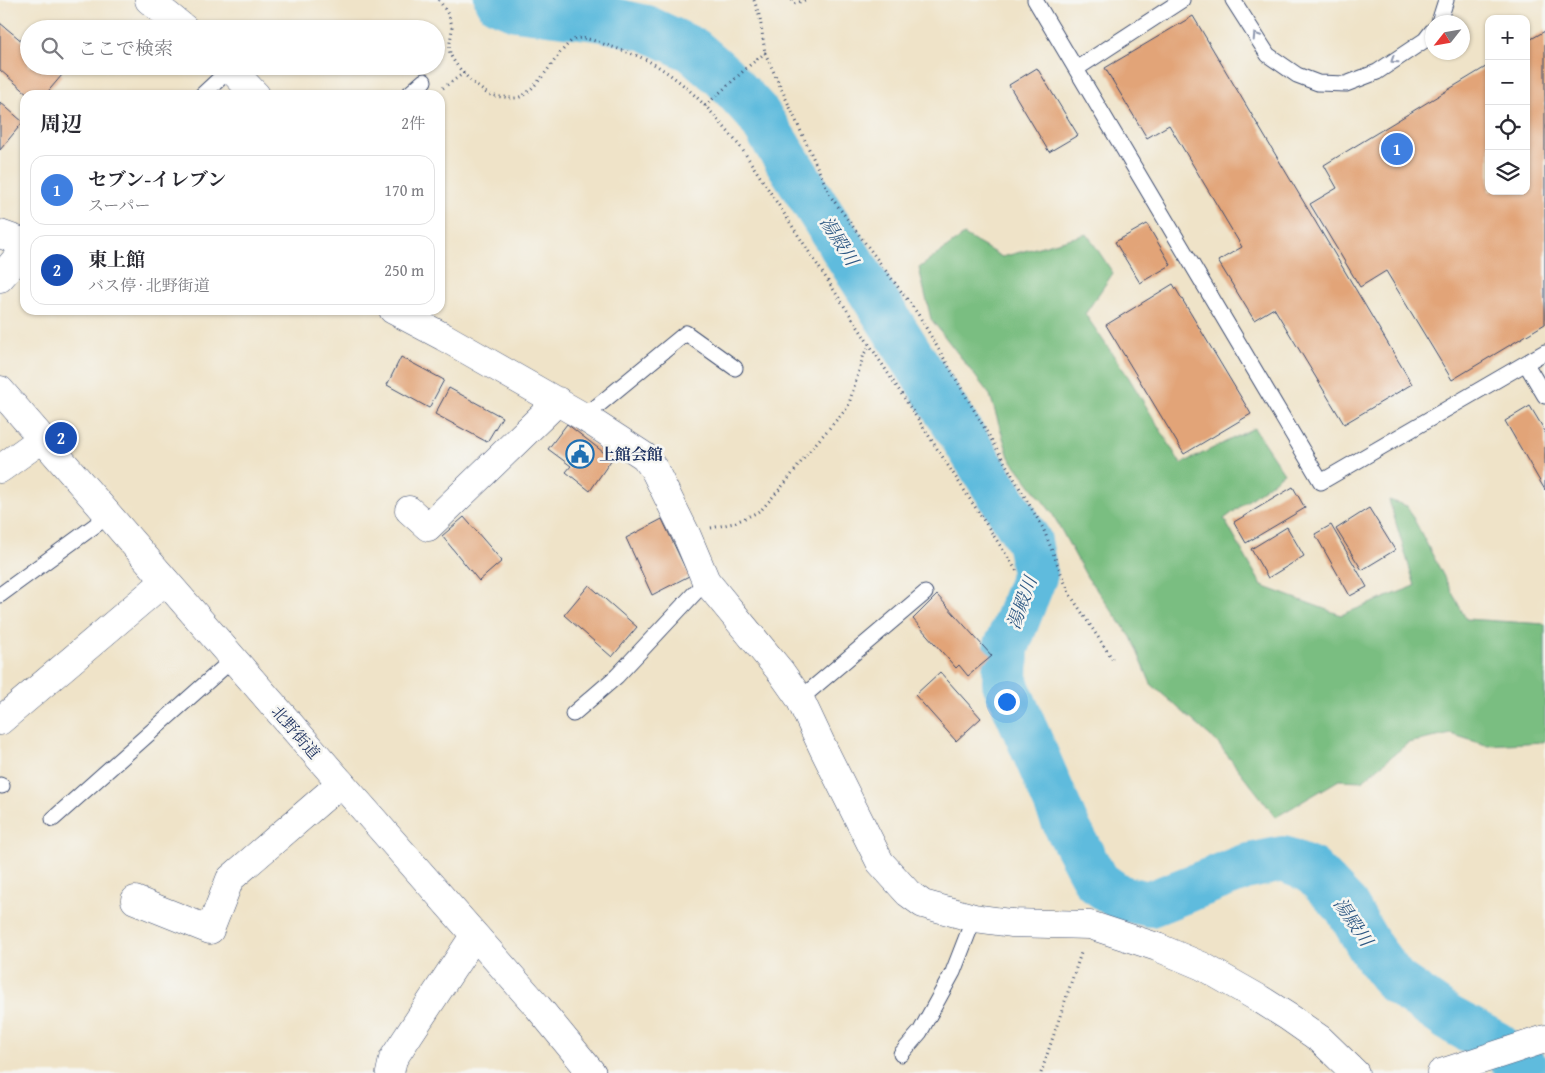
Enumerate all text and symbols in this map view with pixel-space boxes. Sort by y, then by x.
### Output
north arrow [1425,15,1470,60]
map controls [1485,15,1530,195]
button: + [1485,15,1530,60]
search box [20,20,445,75]
one-way arrow [1252,32,1262,41]
icon: search [38,34,66,62]
text: ここで検索 [78,34,173,62]
one-way arrow [1391,54,1400,64]
button: − [1485,60,1530,105]
button: locate [1485,105,1530,150]
text: 周辺 [40,108,82,139]
text: 2件 [401,111,425,135]
pin: 1 [1381,130,1413,168]
button: layers [1485,150,1530,195]
text: セブン-イレブン [88,165,226,193]
text: 1 [53,178,61,202]
text: 170 m [384,178,424,202]
text: スーパー [88,193,150,217]
water label: 湯殿川 [814,211,866,272]
text: 東上館 [88,245,145,273]
text: 2 [53,258,61,282]
text: 250 m [384,258,424,282]
text: バス停 · 北野街道 [88,273,210,297]
pin: 2 [45,419,77,457]
public building icon: 上館会館 [565,439,595,469]
place label: 上館会館 [599,442,663,466]
water label: 湯殿川 [1000,571,1044,633]
your location [994,689,1020,715]
street label: 北野街道 [266,700,326,764]
water label: 湯殿川 [1327,892,1381,953]

